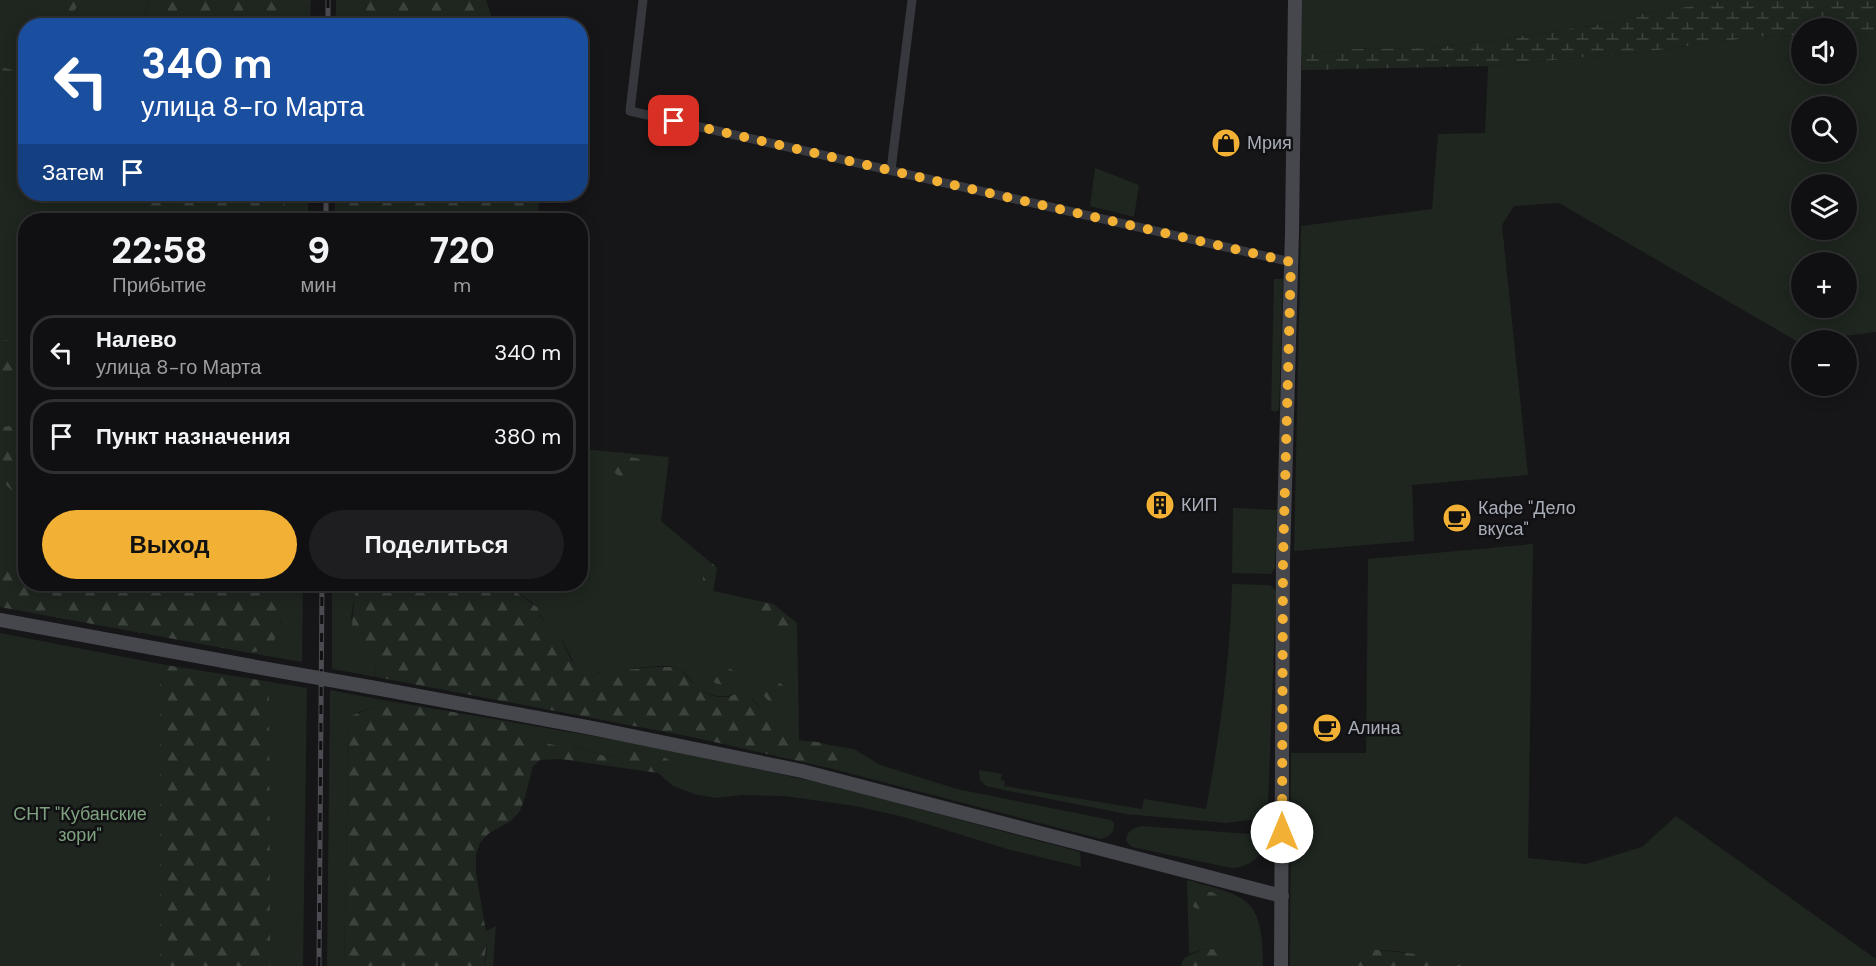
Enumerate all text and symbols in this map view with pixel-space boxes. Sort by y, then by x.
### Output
map controls [1791,18,1857,396]
button: sound [1791,18,1857,84]
text: 340 m [141,36,273,91]
icon: left [42,42,120,120]
text: улица 8-го Марта [141,89,364,124]
pin [648,95,699,146]
button: search [1791,96,1857,162]
icon: arrive [657,104,690,137]
shop icon: Мрия [1210,127,1242,159]
place label: Мрия [1247,131,1292,155]
icon: arrive [116,156,149,189]
text: Затем [42,158,104,187]
button: layers [1791,174,1857,240]
text: 22:58 [111,227,207,274]
text: 9 [307,227,330,274]
text: 720 [430,227,495,274]
button: + [1791,252,1857,318]
text: Прибытие [112,272,206,298]
text: мин [301,272,337,298]
text: m [453,272,471,298]
text: Налево [96,325,177,354]
button: − [1791,330,1857,396]
icon: left [45,336,78,369]
text: 340 m [494,338,561,367]
text: улица 8-го Марта [96,354,261,380]
icon: arrive [45,420,78,453]
text: Пункт назначения [96,422,291,451]
text: 380 m [494,422,561,451]
building icon: КИП [1144,489,1176,521]
place label: КИП [1181,493,1217,517]
place label: Кафе "Дело вкуса" [1478,496,1576,541]
cafe icon: Кафе "Дело вкуса" [1441,502,1473,534]
button: Выход [42,510,297,579]
button: Поделиться [309,510,564,579]
cafe icon: Алина [1311,712,1343,744]
place label: Алина [1348,716,1402,740]
position arrow [1250,800,1314,864]
park label: СНТ "Кубанские зори" [13,802,147,847]

